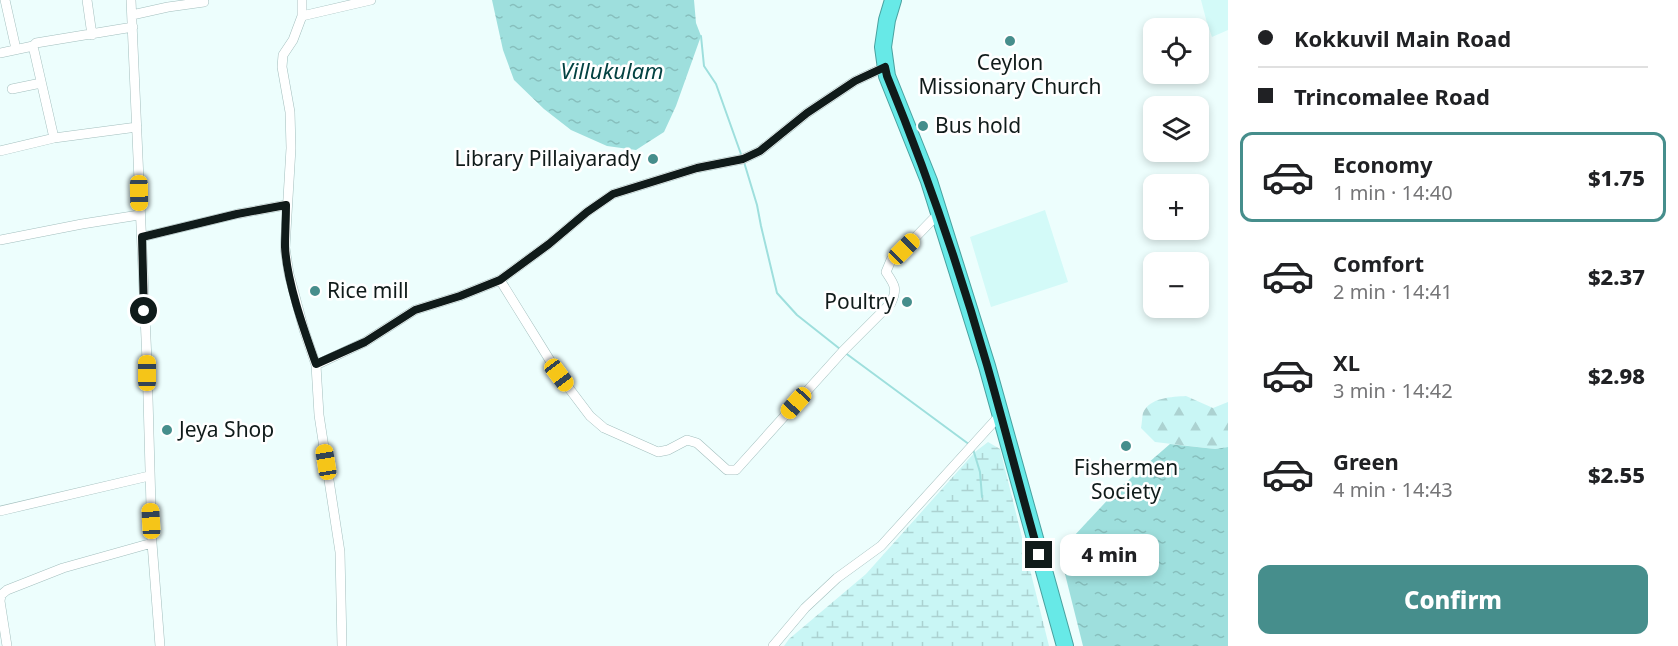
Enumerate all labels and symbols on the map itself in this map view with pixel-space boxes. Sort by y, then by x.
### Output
marker: Ceylon Missionary Church [1003,34,1017,48]
place label: Ceylon Missionary Church [919,48,1101,100]
water label: Villukulam [561,55,663,85]
place label: Bus hold [935,111,1021,139]
marker: Bus hold [916,119,930,133]
place label: Library Pillaiyarady [454,144,641,172]
marker: Library Pillaiyarady [646,152,660,166]
car [130,175,148,211]
car [885,230,923,268]
place label: Rice mill [327,276,409,304]
marker: Rice mill [308,284,322,298]
place label: Poultry [824,287,895,315]
marker: Poultry [900,295,914,309]
route start [130,297,157,324]
car [138,355,156,391]
car [541,355,577,395]
car [777,384,815,422]
place label: Jeya Shop [177,415,274,443]
marker: Jeya Shop [160,423,174,437]
marker: Fishermen Society [1119,439,1133,453]
car [314,443,338,481]
place label: Fishermen Society [1074,453,1178,505]
car [141,503,161,539]
callout: 4 min [1060,534,1159,576]
route end [1025,541,1052,568]

